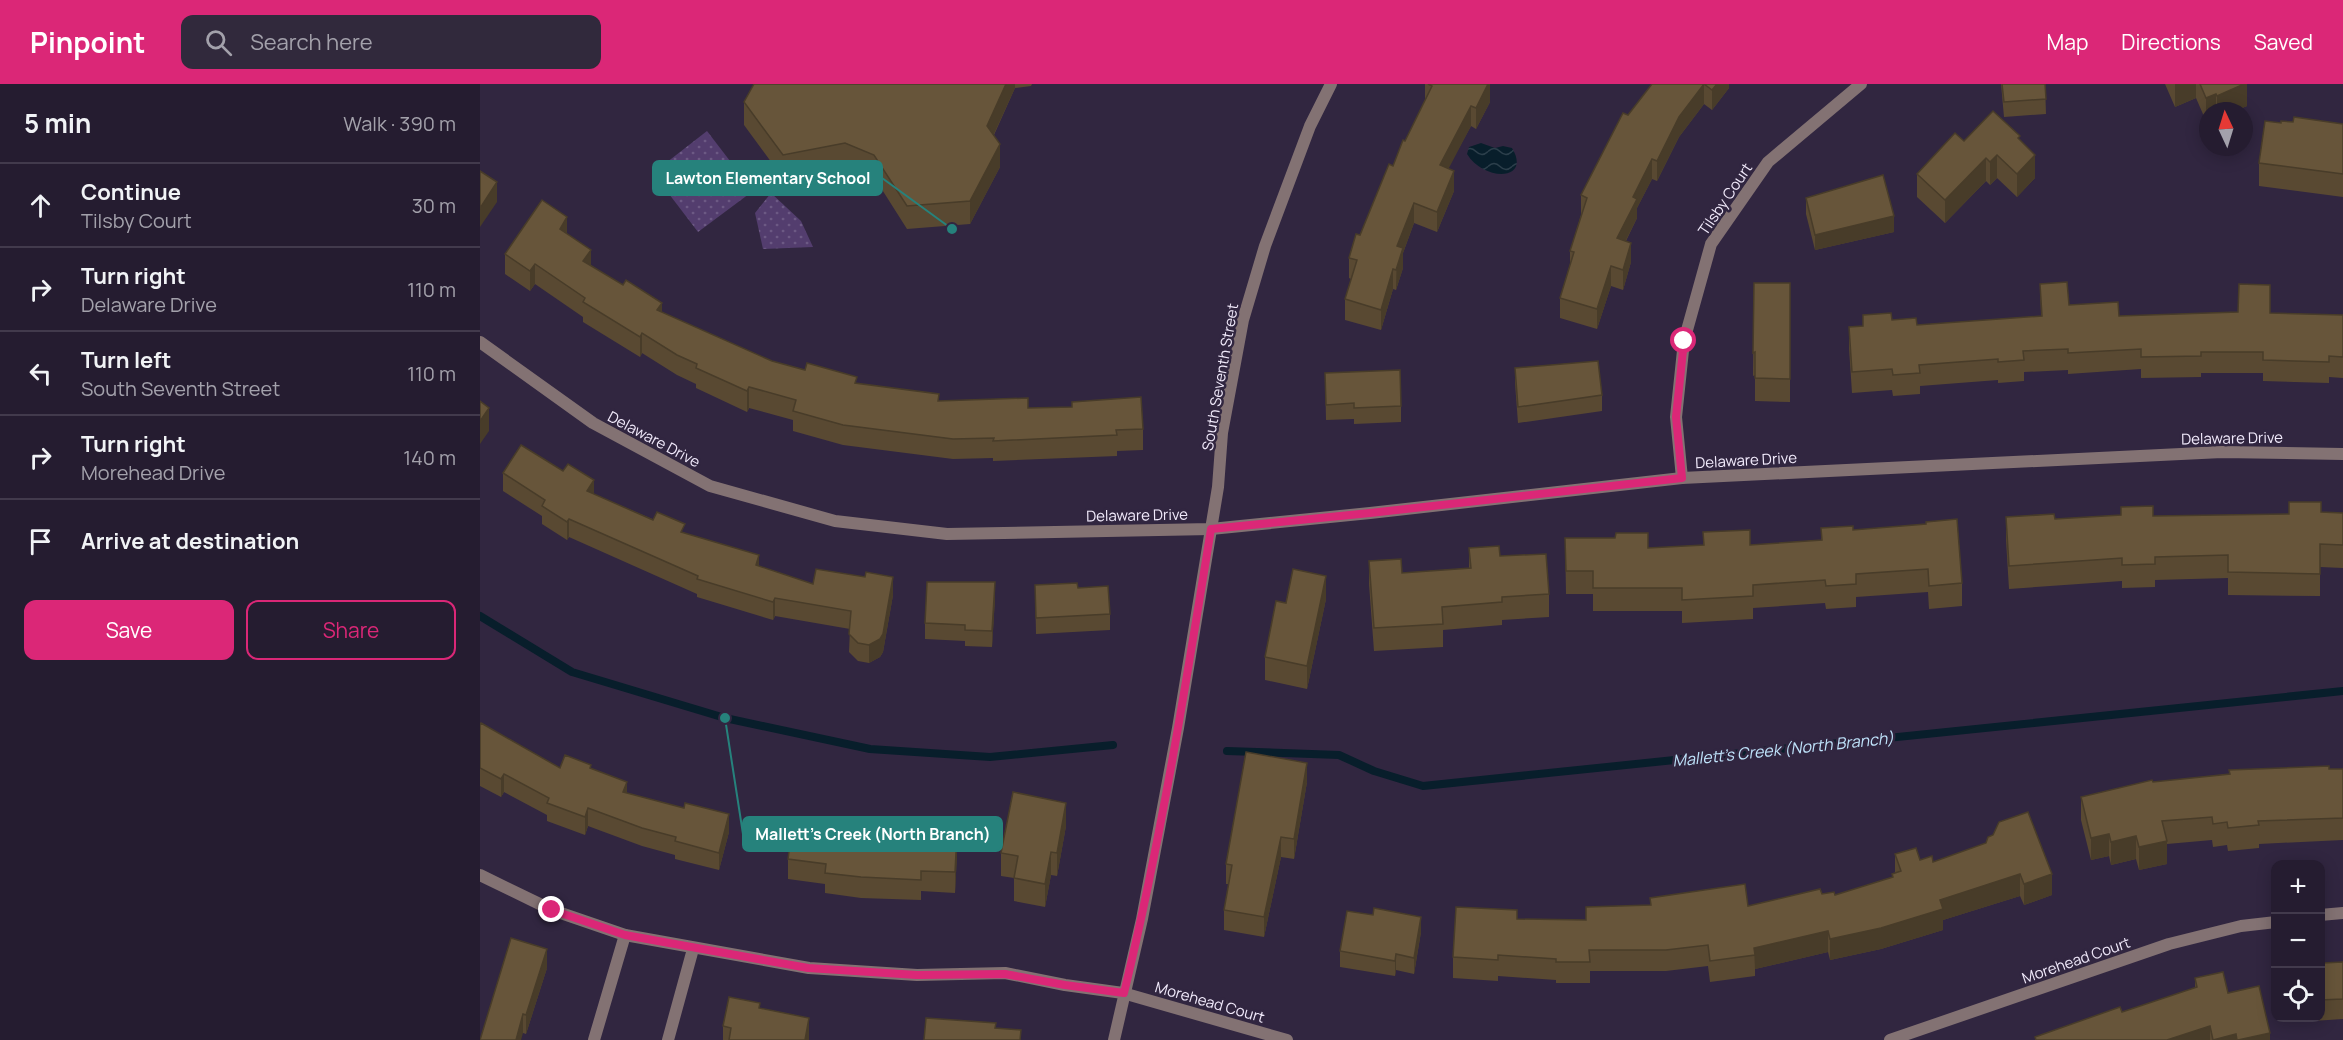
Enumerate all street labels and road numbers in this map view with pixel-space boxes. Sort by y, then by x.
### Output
street label: Tilsby Court [1693,159,1757,239]
street label: South Seventh Street [1197,302,1243,452]
street label: Delaware Drive [604,406,704,472]
street label: Delaware Drive [2181,427,2283,449]
street label: Delaware Drive [1695,447,1798,473]
street label: Delaware Drive [1086,504,1188,526]
street label: Morehead Court [2019,932,2133,988]
street label: Morehead Court [1153,976,1267,1028]

